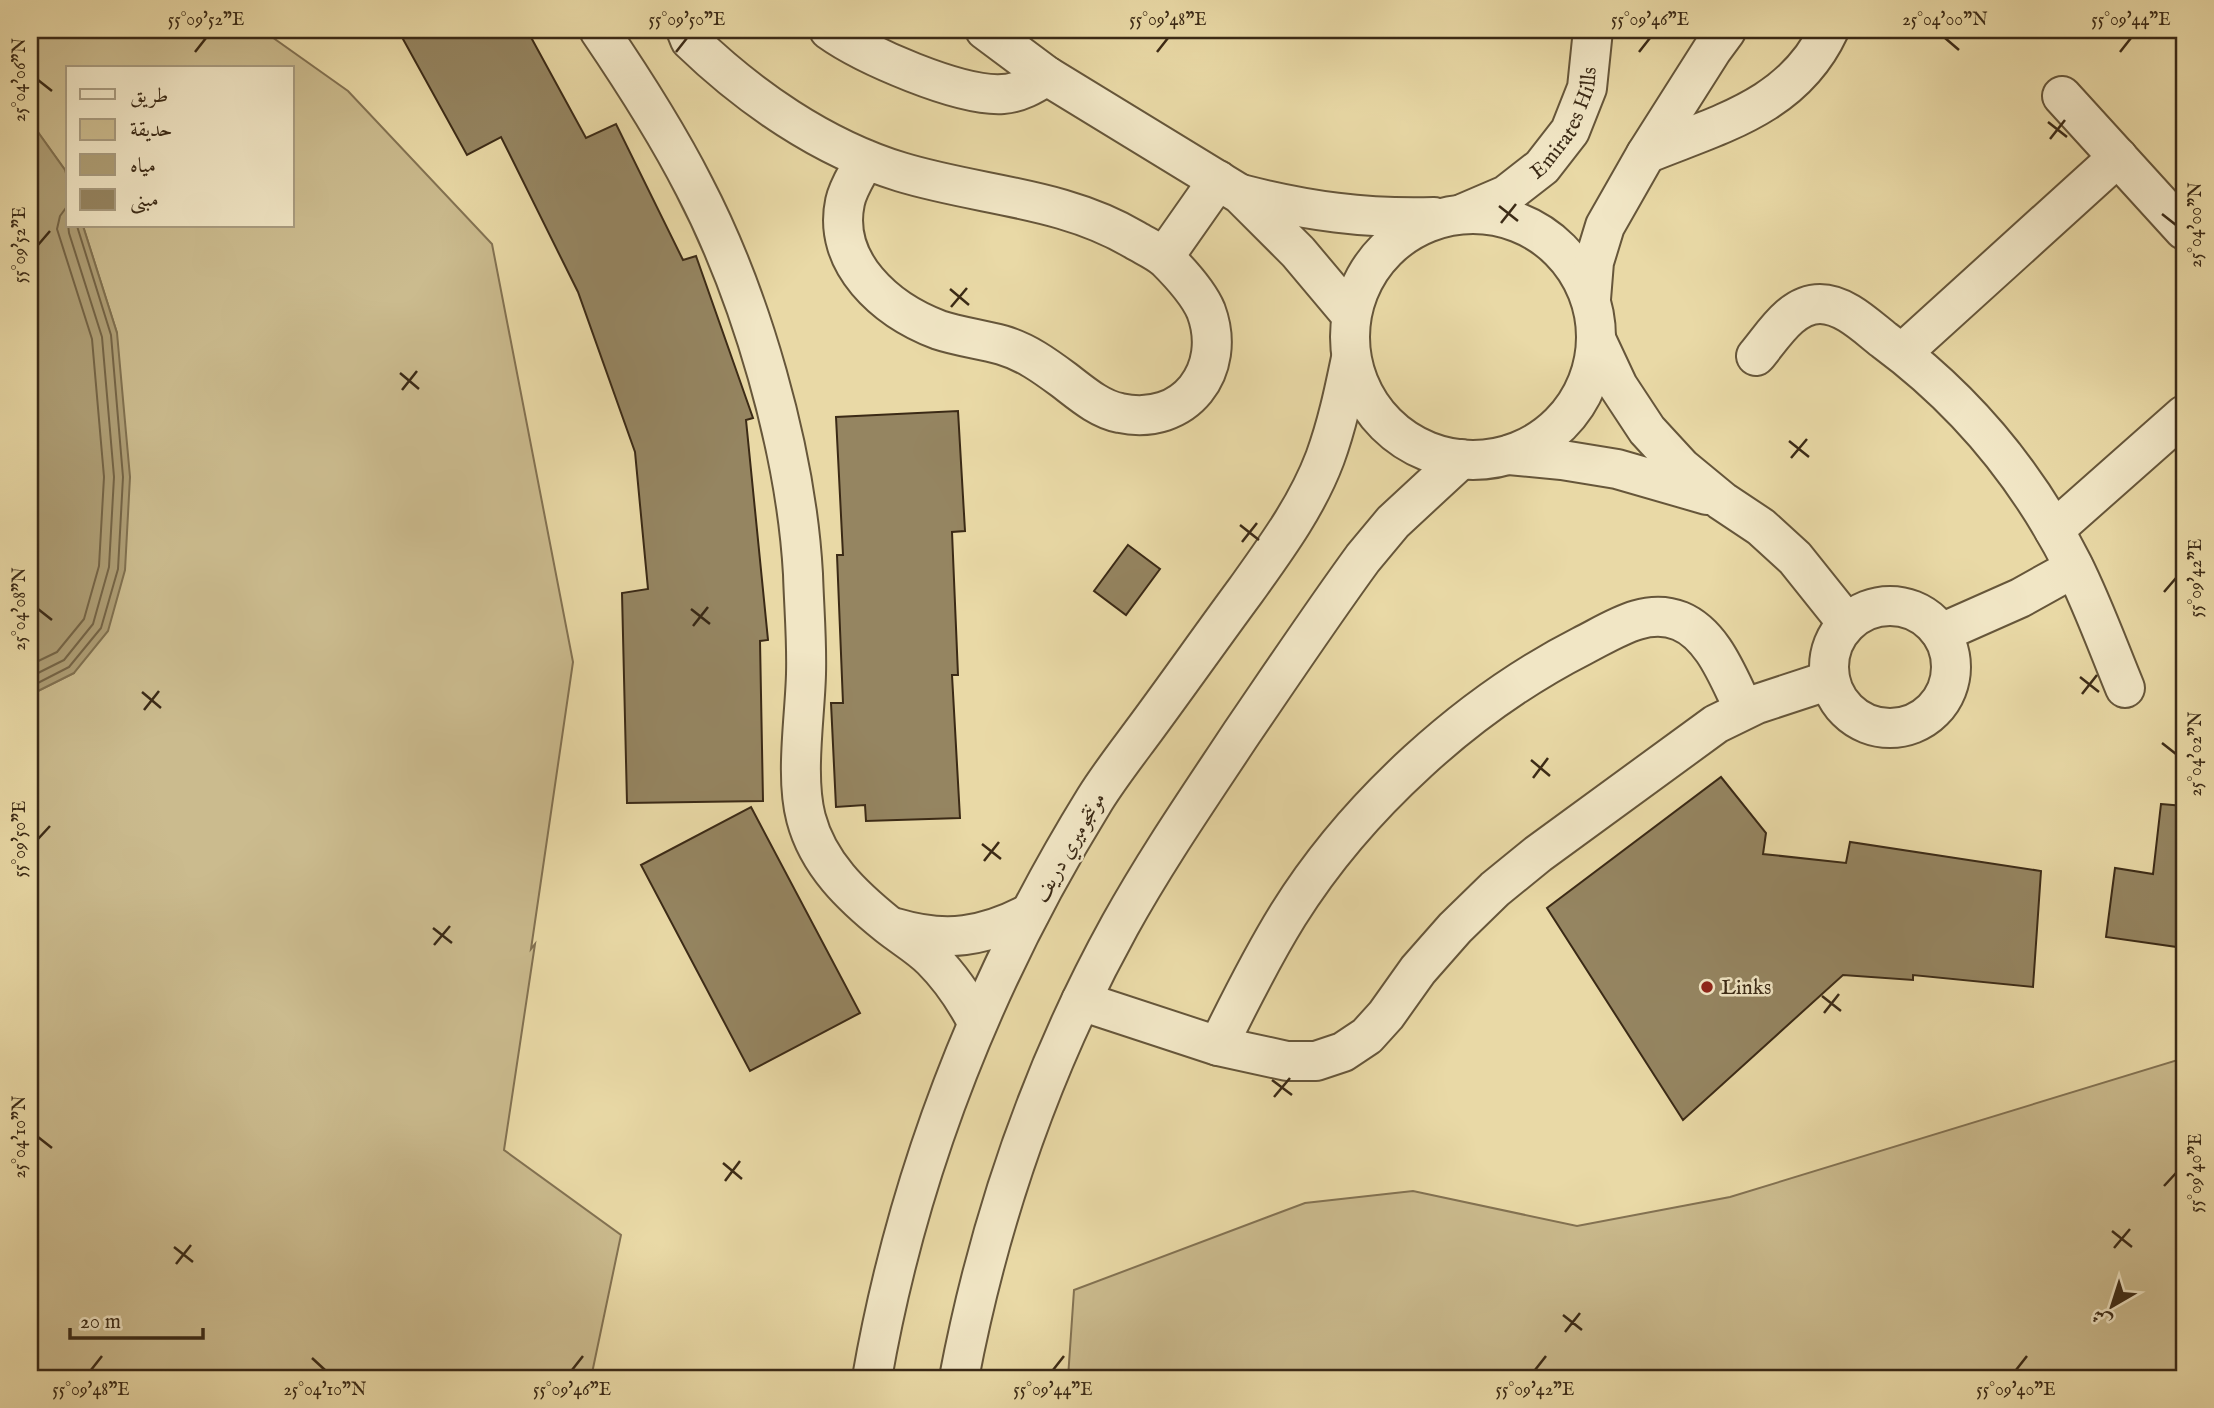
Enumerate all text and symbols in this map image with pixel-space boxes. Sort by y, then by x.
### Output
text: 55°09'52"E [168,9,244,32]
text: 55°09'50"E [648,9,726,32]
text: 55°09'48"E [1129,9,1207,32]
text: 55°09'46"E [1611,9,1689,32]
text: 25°04'00"N [1902,9,1988,32]
text: 55°09'44"E [2091,9,2171,32]
text: 25°04'06"N [9,37,32,122]
legend [66,66,294,228]
street label: Emirates Hills [1525,66,1604,186]
text: طريق [130,83,168,110]
text: حديقة [130,117,173,144]
text: مياه [130,153,156,180]
text: 25°04'00"N [2185,182,2208,268]
text: مبنى [130,187,159,214]
text: 55°09'52"E [9,207,32,283]
text: 55°09'42"E [2185,538,2208,618]
text: 25°04'08"N [9,567,32,651]
text: 25°04'02"N [2185,711,2208,797]
street label: مونتجوميري دريف [1028,788,1114,908]
text: 55°09'50"E [9,800,32,878]
place label: Links [1721,975,1771,1002]
marker: Links [1699,979,1715,995]
text: 25°04'10"N [9,1095,32,1179]
text: 55°09'40"E [2185,1133,2208,1213]
north arrow [2078,1272,2148,1342]
scale bar [70,1296,203,1340]
text: ش [2088,1302,2117,1333]
text: 20 m [80,1309,121,1336]
text: 55°09'48"E [52,1379,130,1402]
text: 25°04'10"N [283,1379,367,1402]
text: 55°09'46"E [533,1379,611,1402]
text: 55°09'44"E [1013,1379,1093,1402]
text: 55°09'42"E [1495,1379,1575,1402]
text: 55°09'40"E [1976,1379,2056,1402]

